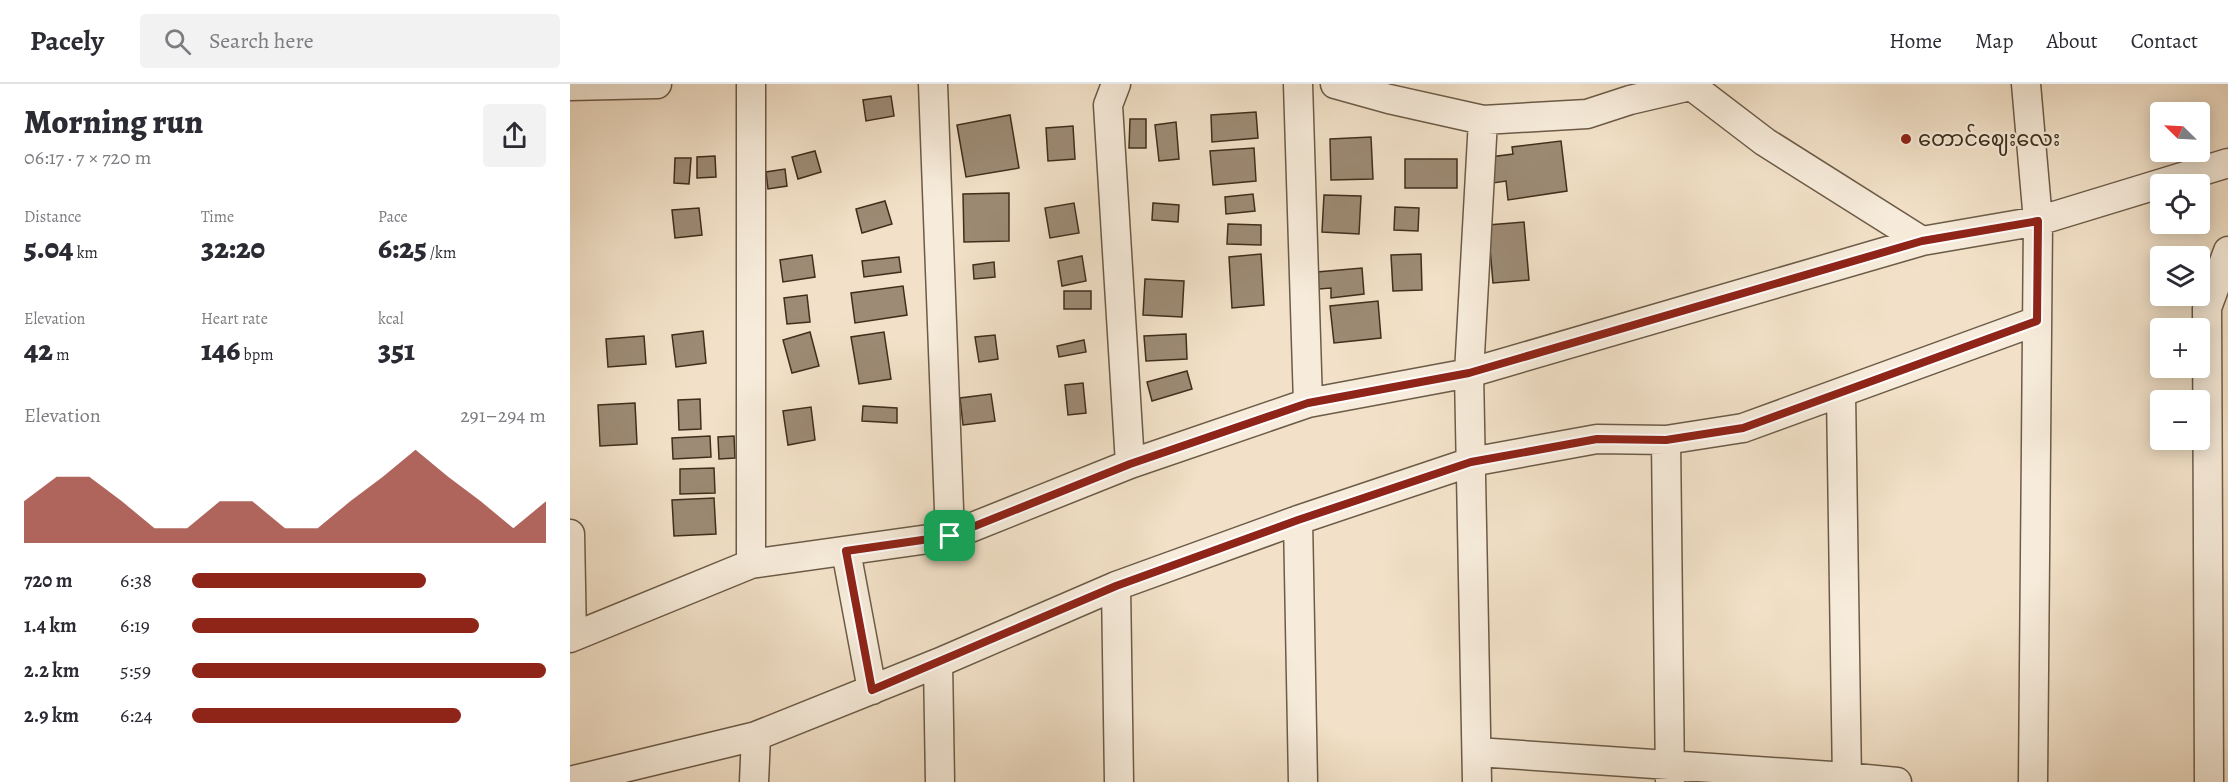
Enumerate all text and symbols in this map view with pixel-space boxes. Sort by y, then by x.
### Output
search box [140,14,560,68]
text: Pacely [30,22,104,60]
icon: search [161,25,194,58]
text: Search here [209,26,314,56]
text: Home [1889,27,1942,55]
text: Map [1975,27,2013,55]
text: About [2046,27,2098,55]
text: Contact [2131,27,2198,55]
text: Morning run [24,99,203,144]
north arrow [2150,102,2210,162]
map controls [2150,102,2210,450]
button: share [483,104,546,167]
place label: တောင်ဈေးလေး [1918,123,2060,156]
marker: တောင်ဈေးလေး [1899,132,1913,146]
text: 06:17 · 7 × 720 m [24,144,151,171]
button: locate [2150,174,2210,234]
text: Distance [24,206,81,228]
text: Time [201,206,234,228]
text: Pace [378,206,408,228]
text: 5.04 [24,228,73,268]
text: 32:20 [201,228,265,268]
text: 6:25 [378,228,427,268]
text: km [73,242,98,264]
text: /km [427,242,456,264]
button: layers [2150,246,2210,306]
text: Elevation [24,308,85,330]
text: Heart rate [201,308,268,330]
text: kcal [378,308,404,330]
button: + [2150,318,2210,378]
text: 42 [24,330,53,370]
text: 146 [201,330,240,370]
text: 351 [378,330,415,370]
text: m [53,344,70,366]
text: bpm [240,344,274,366]
button: − [2150,390,2210,450]
text: Elevation [24,402,101,429]
text: 291–294 m [460,402,546,429]
pin [924,510,975,561]
icon: arrive [933,519,966,552]
text: 720 m [24,567,73,594]
text: 6:38 [120,567,152,594]
text: 1.4 km [24,612,77,639]
text: 6:19 [120,612,150,639]
text: 2.2 km [24,657,79,684]
text: 5:59 [120,657,151,684]
text: 2.9 km [24,702,79,729]
text: 6:24 [120,702,153,729]

